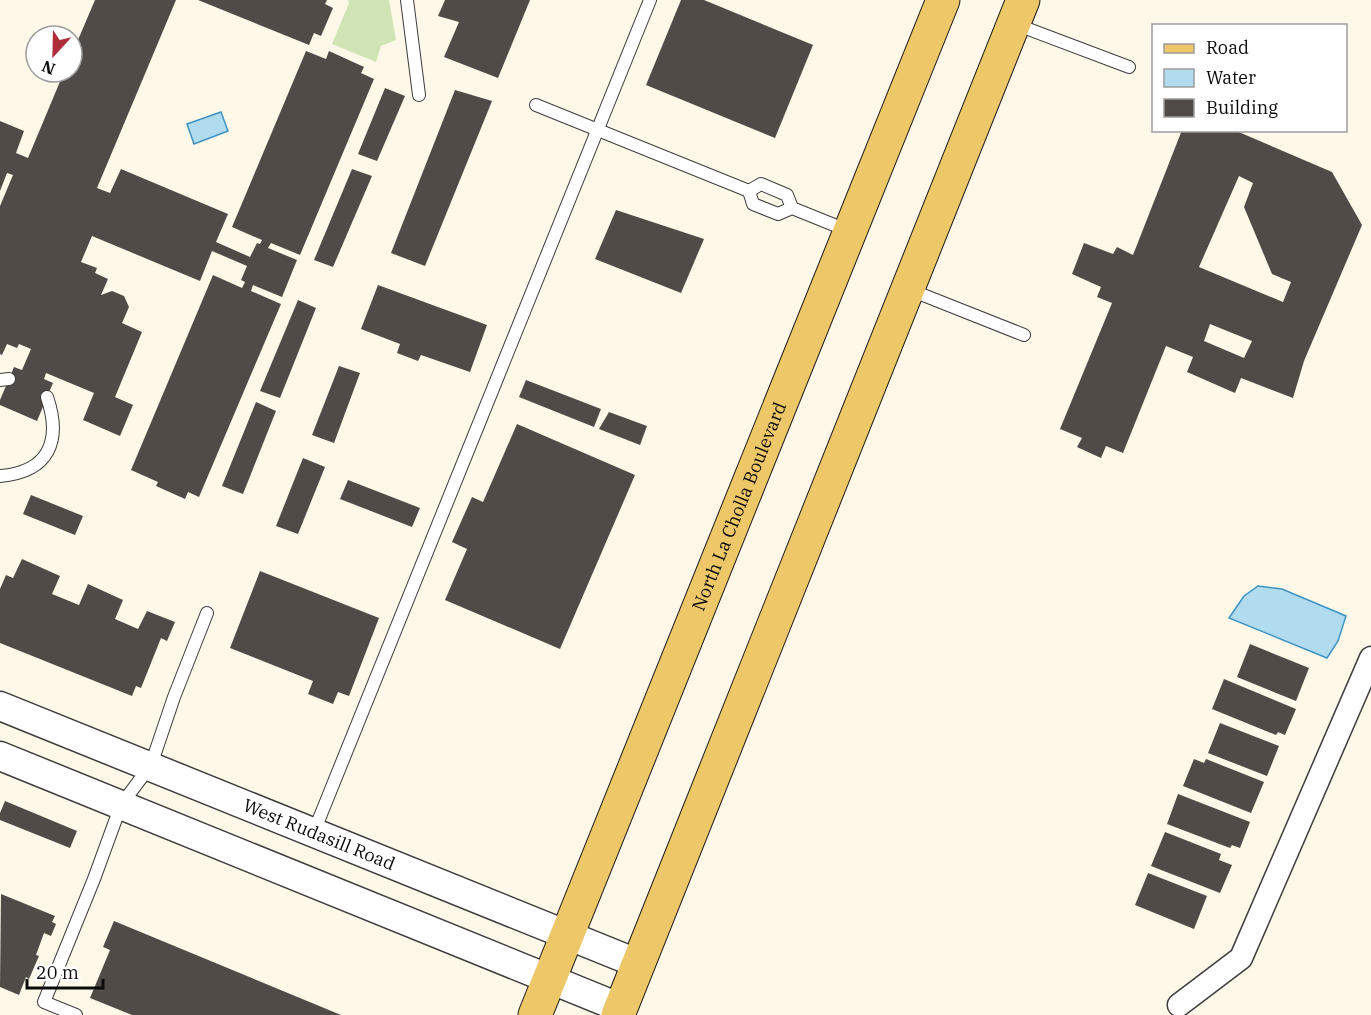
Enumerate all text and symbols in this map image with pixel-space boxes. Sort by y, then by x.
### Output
north arrow [24,24,84,84]
legend [1152,24,1347,132]
text: Road [1206,36,1249,59]
text: N [39,56,58,80]
text: Water [1206,66,1256,89]
text: Building [1206,96,1278,119]
street label: North La Cholla Boulevard [687,398,791,614]
street label: West Rudasill Road [240,793,399,875]
scale bar [27,952,104,990]
text: 20 m [36,961,79,984]

